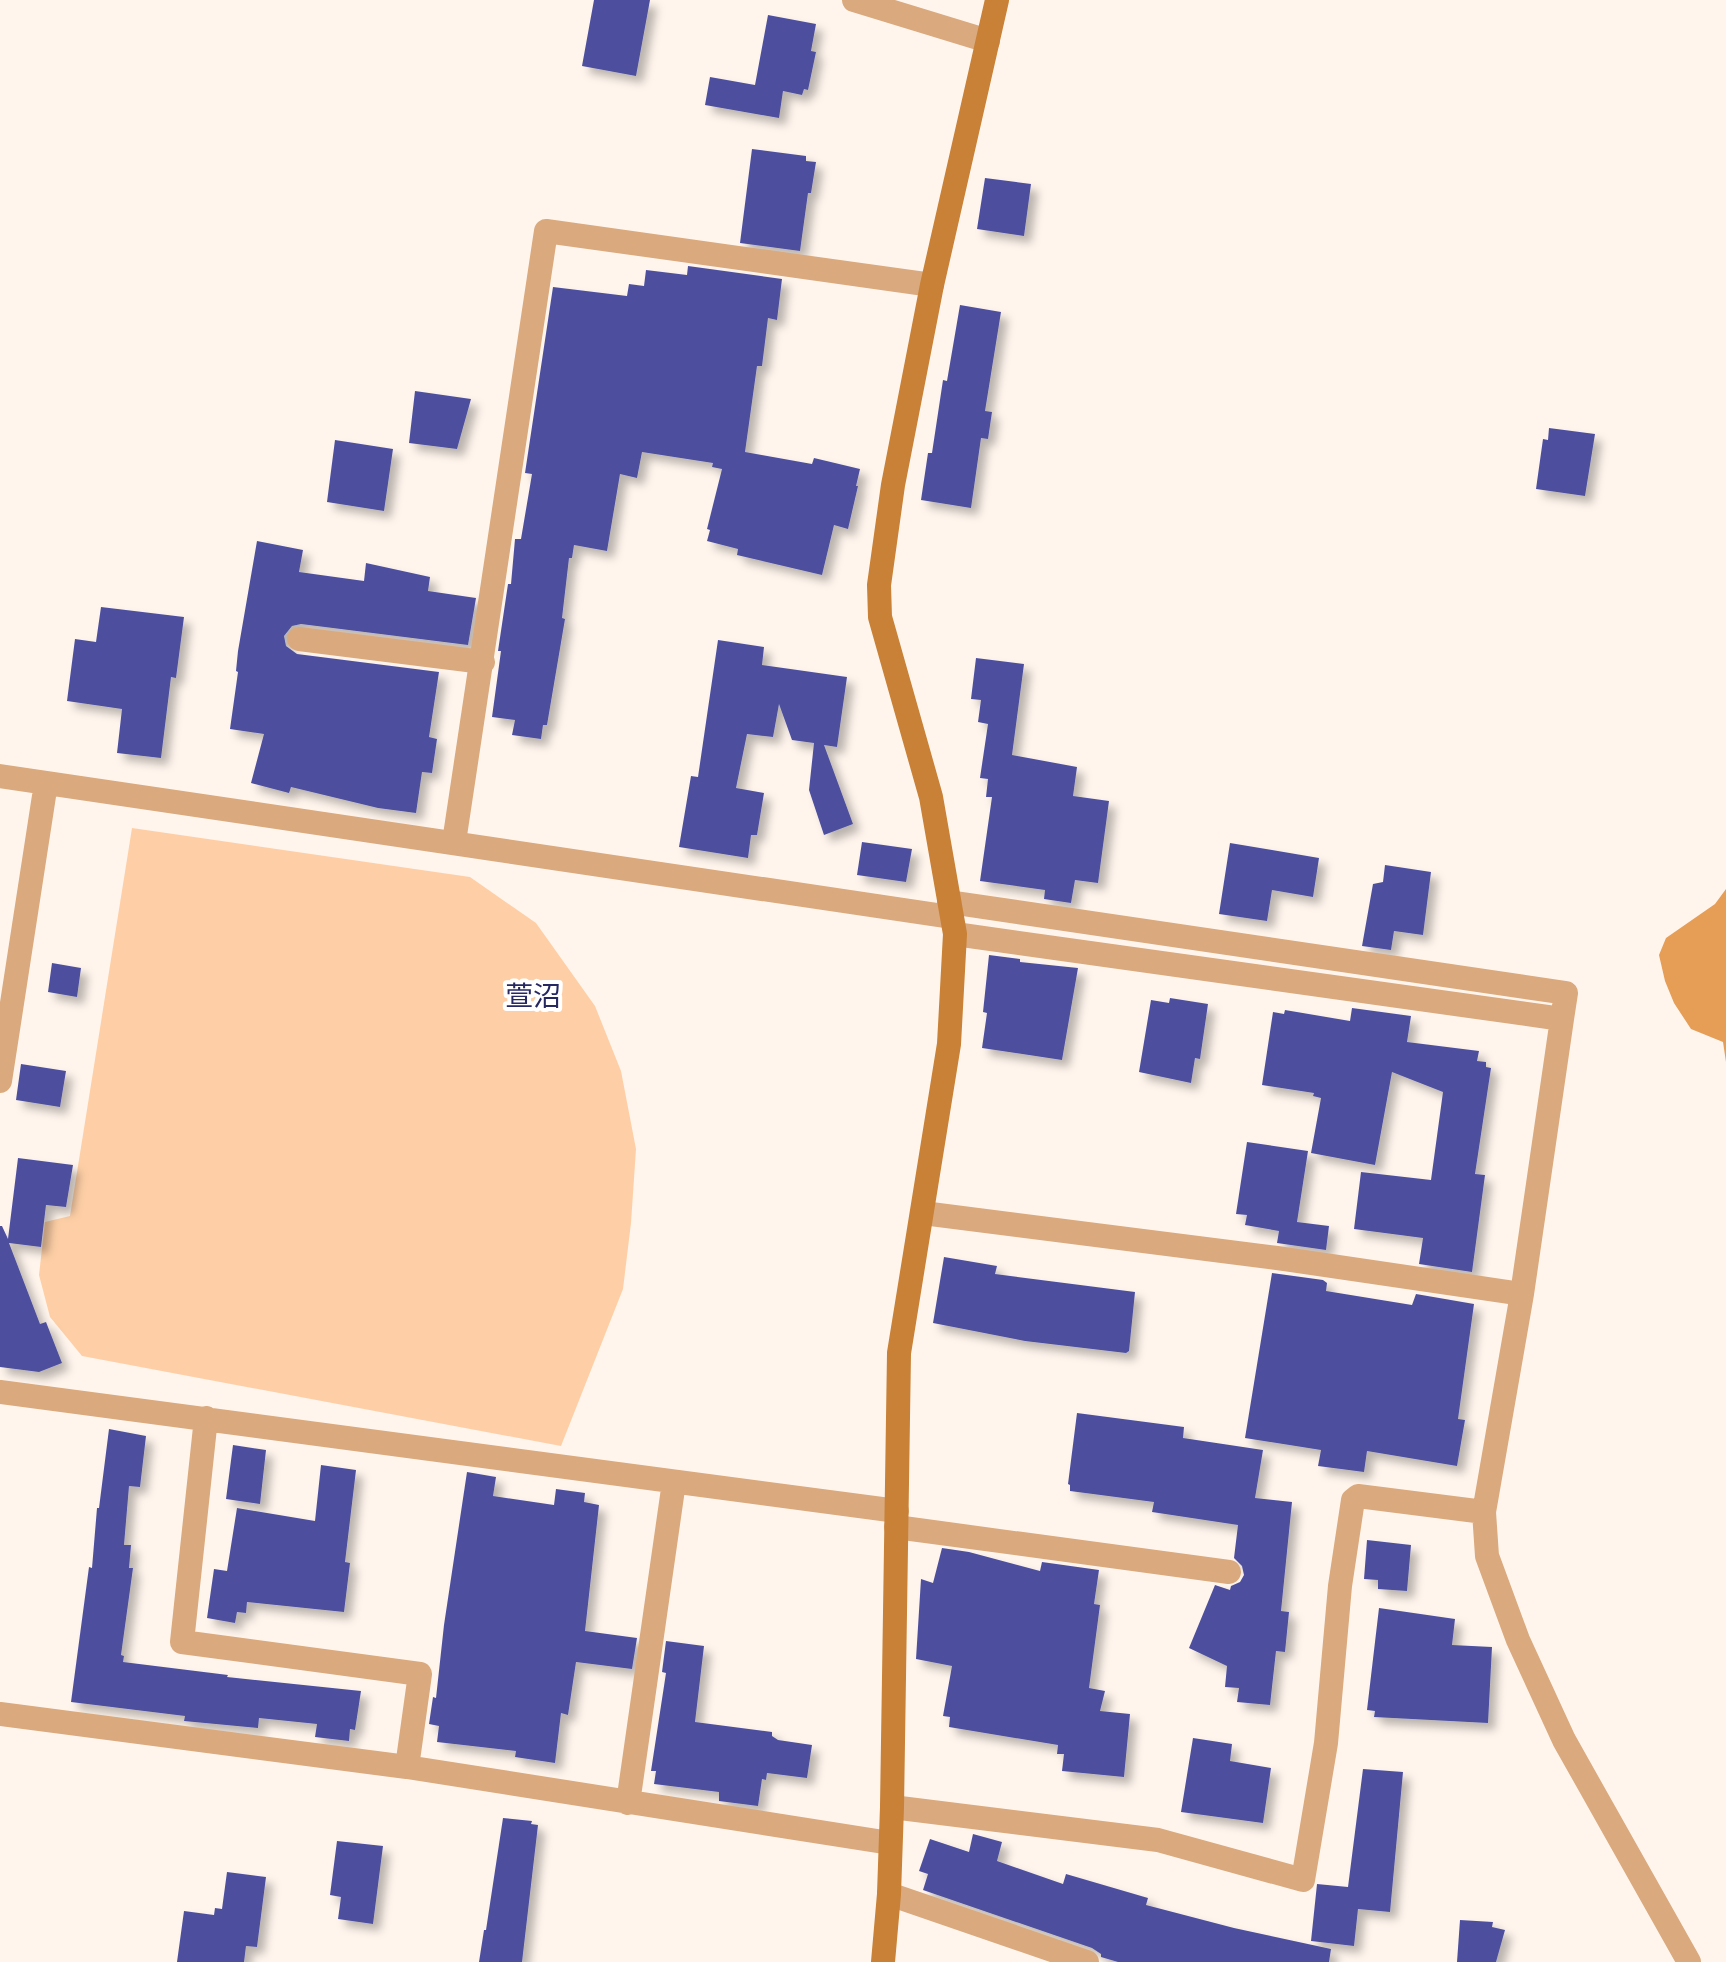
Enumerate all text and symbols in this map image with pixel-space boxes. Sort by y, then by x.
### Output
district label: 萱沼 [505,980,561,1011]

